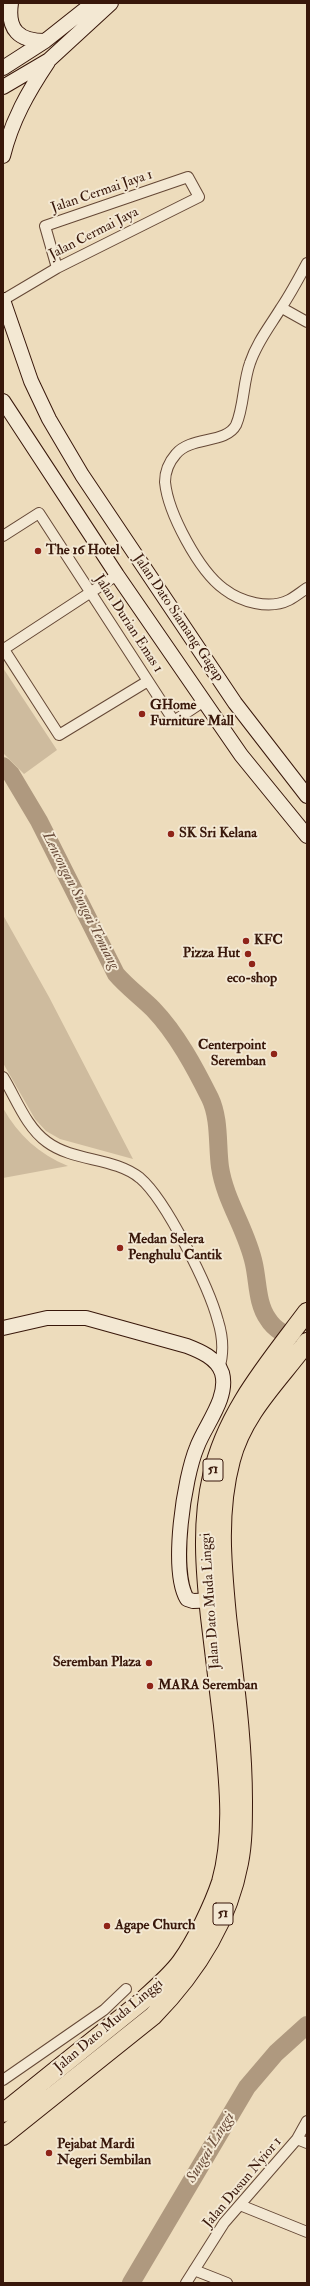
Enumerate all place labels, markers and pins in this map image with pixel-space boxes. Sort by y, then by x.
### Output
place label: The 16 Hotel [46,543,119,559]
marker: The 16 Hotel [33,546,43,556]
place label: GHome Furniture Mall [150,698,234,730]
marker: GHome Furniture Mall [137,709,147,719]
place label: SK Sri Kelana [179,826,257,842]
marker: SK Sri Kelana [166,829,176,839]
place label: KFC [254,933,283,949]
marker: KFC [241,936,251,946]
place label: Pizza Hut [183,946,240,962]
marker: Pizza Hut [243,949,253,959]
marker: eco-shop [247,959,257,969]
place label: eco-shop [227,971,277,987]
place label: Centerpoint Seremban [198,1038,266,1070]
marker: Centerpoint Seremban [269,1049,279,1059]
place label: Medan Selera Penghulu Cantik [128,1232,222,1264]
marker: Medan Selera Penghulu Cantik [115,1243,125,1253]
place label: Seremban Plaza [53,1655,141,1671]
marker: Seremban Plaza [144,1658,154,1668]
place label: MARA Seremban [158,1678,258,1694]
marker: MARA Seremban [145,1681,155,1691]
place label: Agape Church [115,1918,195,1934]
marker: Agape Church [102,1921,112,1931]
place label: Pejabat Mardi Negeri Sembilan [57,2137,151,2170]
marker: Pejabat Mardi Negeri Sembilan [44,2148,54,2158]

